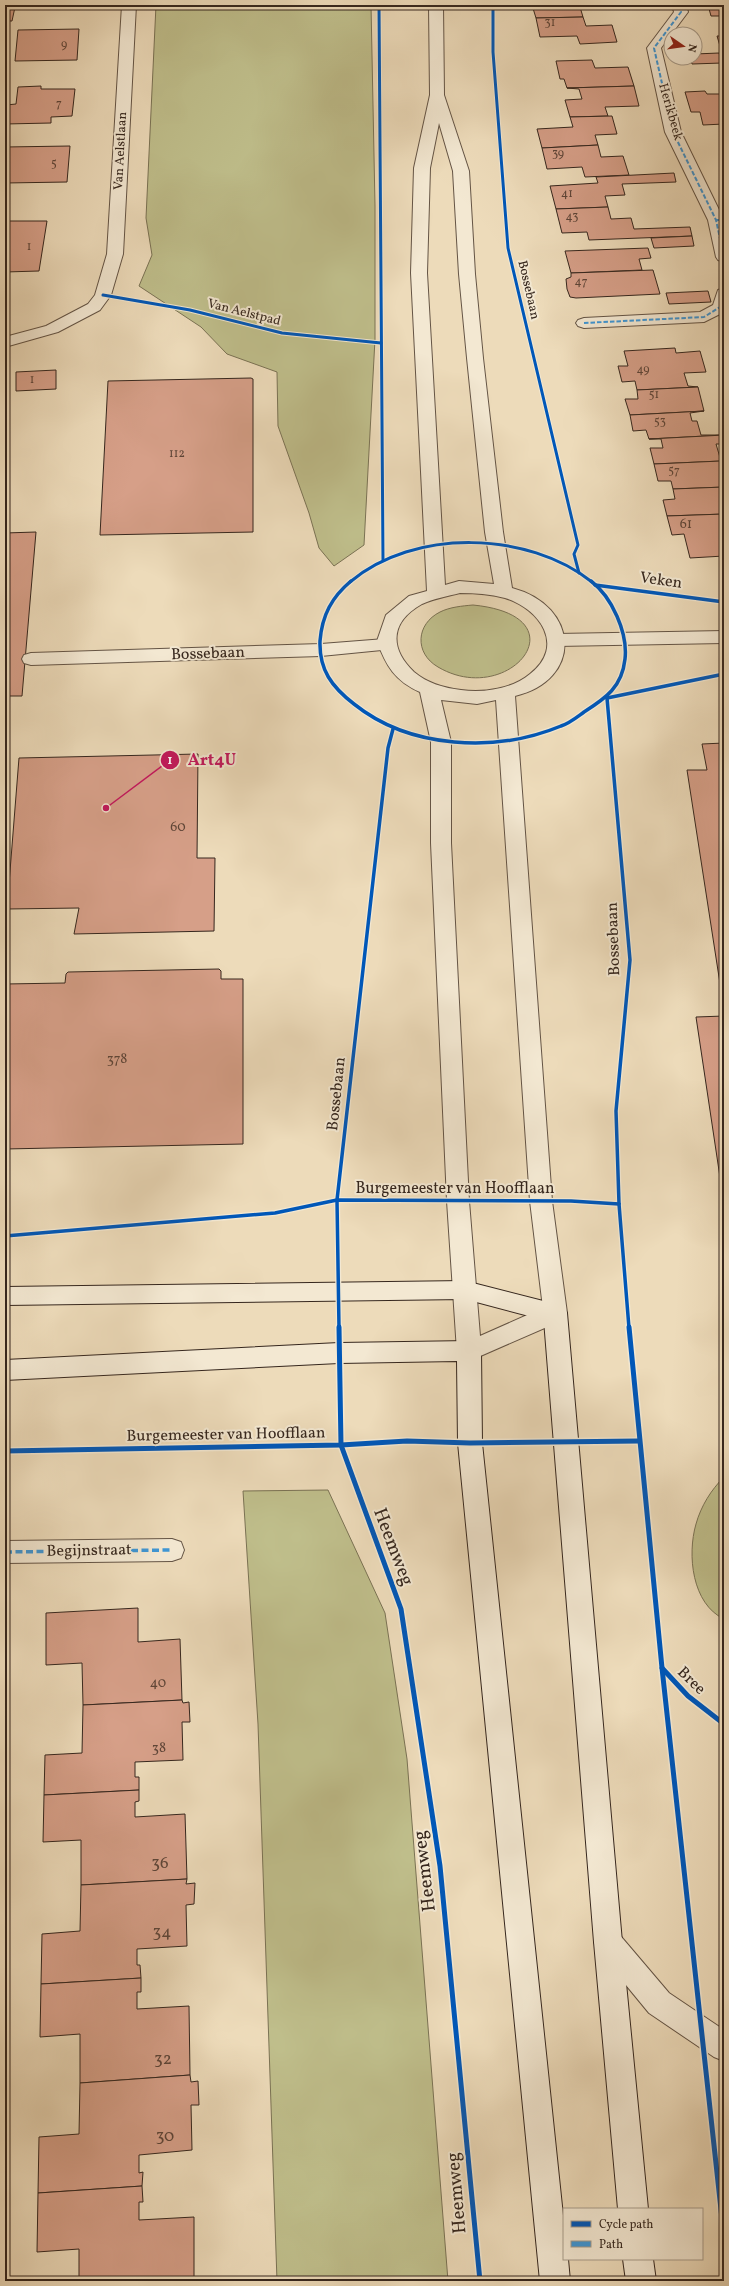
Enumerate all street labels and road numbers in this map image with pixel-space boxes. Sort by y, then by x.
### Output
street label: Herikbeek [653,81,687,143]
street label: Van Aelstlaan [110,111,132,191]
street label: Bossebaan [512,259,544,322]
street label: Van Aelstpad [205,295,283,331]
street label: Veken [638,567,684,595]
street label: Bossebaan [171,642,245,666]
street label: Bossebaan [602,902,626,976]
street label: Bossebaan [322,1056,352,1132]
street label: Burgemeester van Hoofflaan [356,1178,554,1200]
street label: Burgemeester van Hoofflaan [126,1422,326,1448]
street label: Heemweg [366,1504,420,1590]
street label: Begijnstraat [46,1539,132,1563]
street label: Bree [672,1662,710,1700]
street label: Heemweg [407,1829,443,1913]
street label: Heemweg [440,2151,474,2235]

